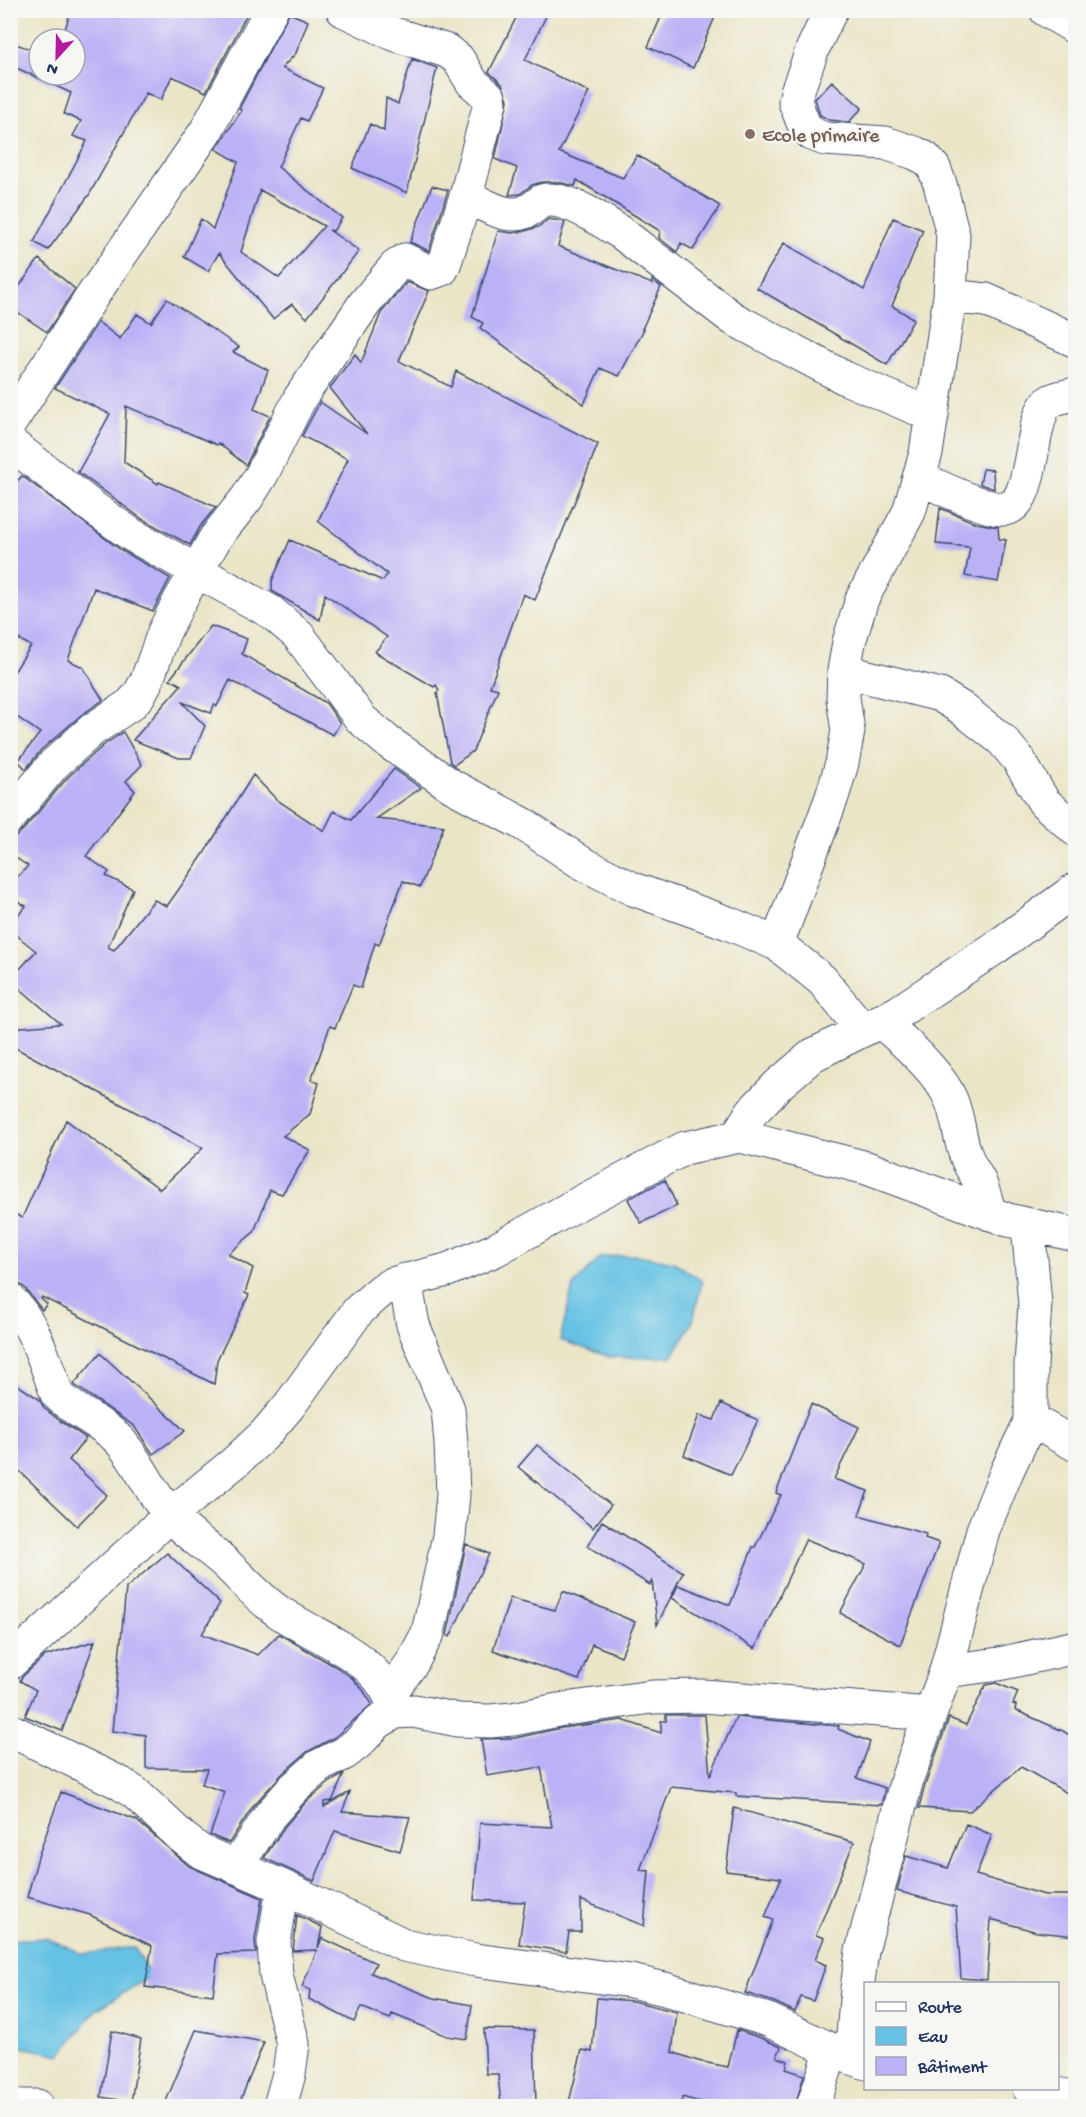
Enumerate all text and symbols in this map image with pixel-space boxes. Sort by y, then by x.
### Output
north arrow [27,27,87,87]
text: N [44,57,61,78]
place label: Ecole primaire [762,126,880,149]
marker: Ecole primaire [743,127,757,141]
legend [864,1982,1059,2090]
text: Route [918,1998,963,2019]
text: Eau [918,2028,948,2049]
text: Bâtiment [917,2058,988,2079]

